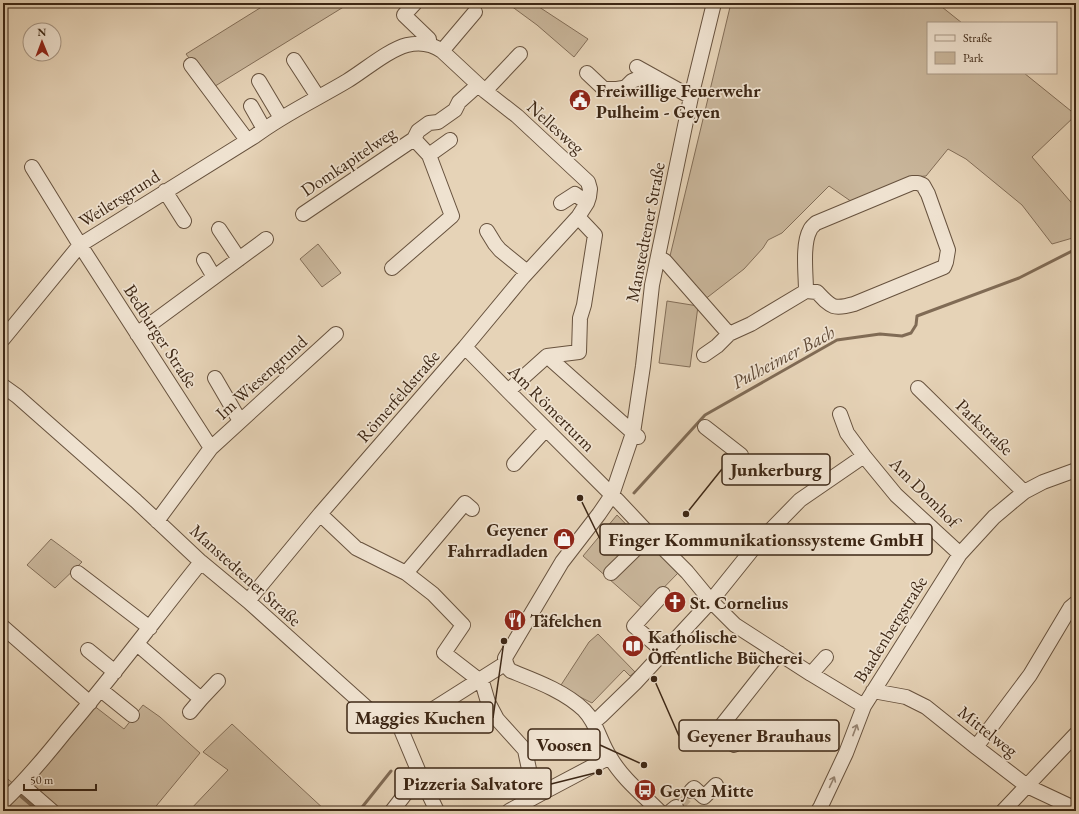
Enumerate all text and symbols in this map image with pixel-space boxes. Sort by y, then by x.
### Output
north arrow [22,22,62,62]
legend [927,22,1057,74]
text: N [37,25,46,39]
text: Straße [963,30,992,46]
text: Park [963,50,984,66]
place label: Freiwillige Feuerwehr Pulheim - Geyen [596,79,761,123]
public building icon: Freiwillige Feuerwehr Pulheim - Geyen [567,87,593,113]
street label: Nellesweg [522,95,590,159]
street label: Domkapitelweg [296,121,400,201]
street label: Manstedtener Straße [620,160,670,304]
street label: Weilersgrund [74,164,165,232]
street label: Bedburger Straße [119,280,203,392]
water label: Pulheimer Bach [727,319,839,395]
street label: Im Wiesengrund [210,329,312,424]
street label: Römerfeldstraße [352,345,444,447]
street label: Am Römerturm [503,359,600,456]
street label: Parkstraße [951,394,1019,460]
street label: Am Domhof [884,451,967,534]
callout: Junkerburg [722,454,830,485]
text: Junkerburg [728,457,822,482]
place label: Geyener Fahrradladen [448,518,549,562]
street label: Manstedtener Straße [186,519,306,631]
callout: Finger Kommunikationssysteme GmbH [600,524,932,555]
shop icon: Geyener Fahrradladen [551,526,577,552]
text: Finger Kommunikationssysteme GmbH [608,527,924,552]
street label: Baadenbergstraße [848,571,932,687]
church icon: St. Cornelius [662,589,688,615]
place label: St. Cornelius [690,591,788,614]
restaurant icon: Täfelchen [502,607,528,633]
place label: Täfelchen [530,609,602,632]
place label: Katholische Öffentliche Bücherei [648,625,804,669]
library icon: Katholische Öffentliche Bücherei [620,633,646,659]
street label: Mittelweg [953,700,1023,762]
callout: Maggies Kuchen [347,702,493,733]
text: Maggies Kuchen [355,705,486,730]
callout: Geyener Brauhaus [679,720,839,751]
text: Geyener Brauhaus [687,723,831,748]
one-way arrow [851,724,859,736]
callout: Voosen [528,729,600,760]
text: Voosen [536,732,592,757]
scale bar [24,766,96,792]
callout: Pizzeria Salvatore [395,768,551,799]
text: Pizzeria Salvatore [403,771,543,796]
text: 50 m [30,772,54,788]
bus stop icon: Geyen Mitte [632,777,658,803]
one-way arrow [829,777,836,789]
place label: Geyen Mitte [660,779,754,802]

